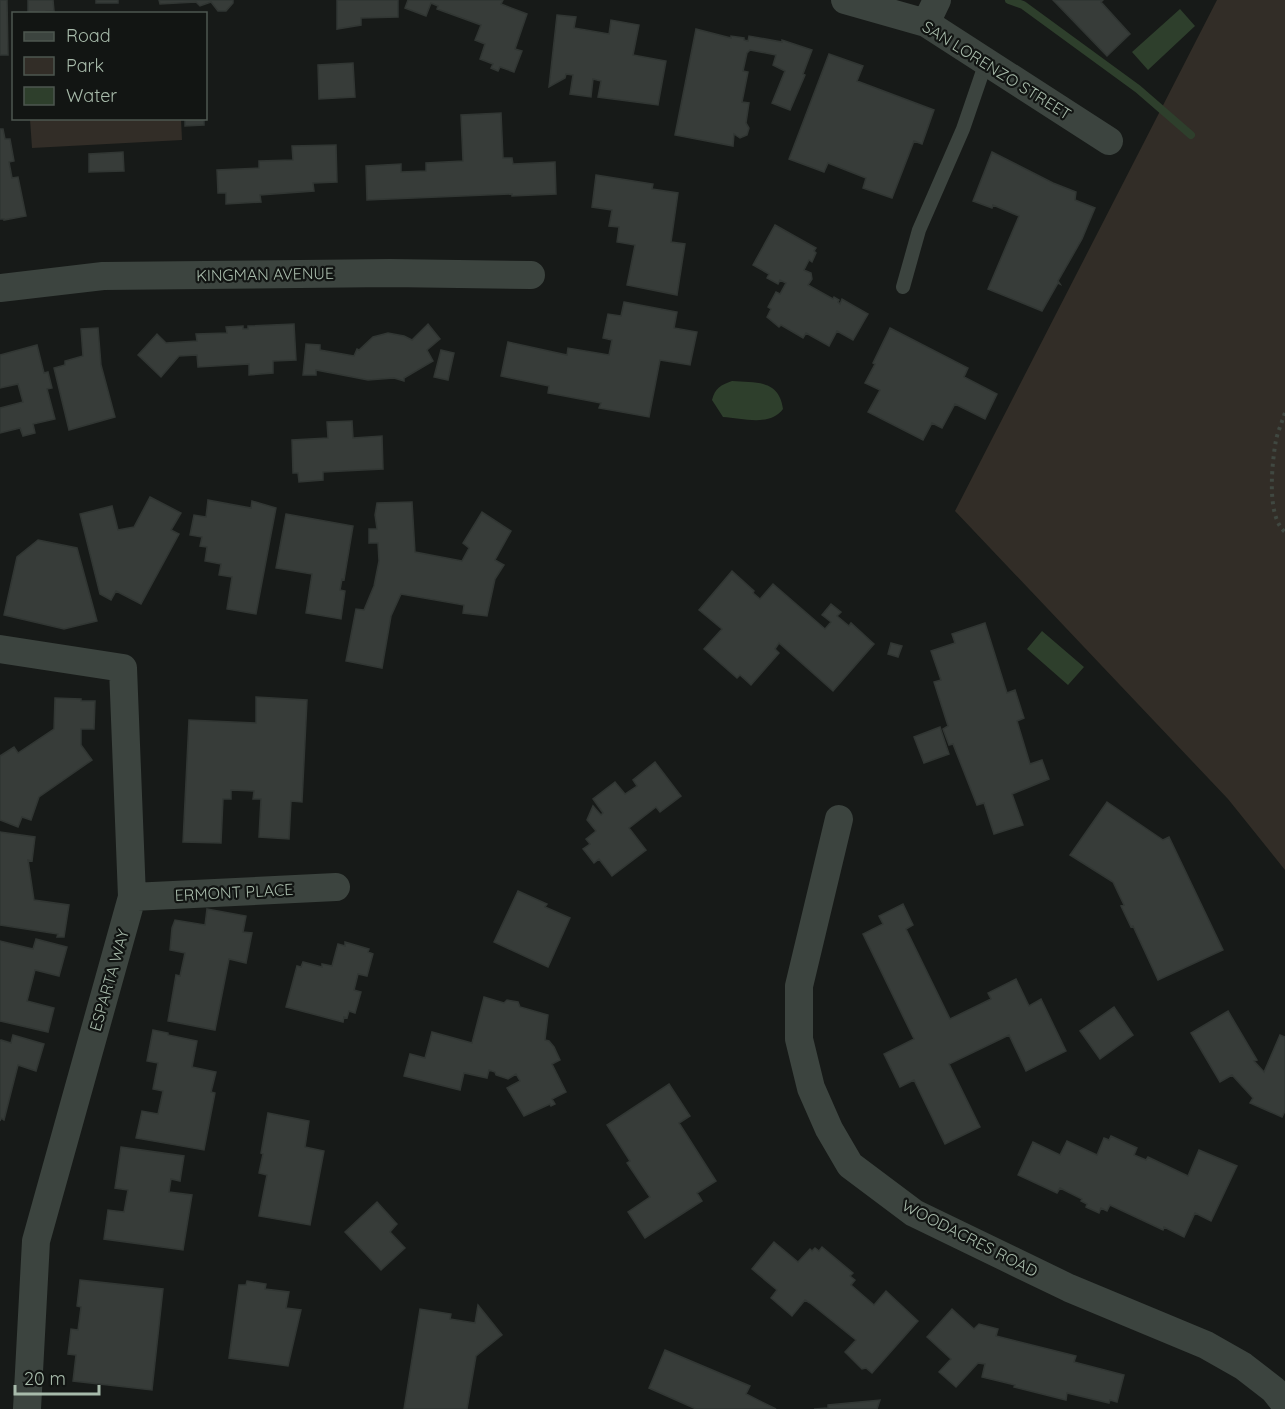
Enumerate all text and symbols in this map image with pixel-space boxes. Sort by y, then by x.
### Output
legend [12,12,207,120]
street label: SAN LORENZO STREET [919,16,1075,124]
text: Road [66,24,111,47]
text: Park [66,54,104,77]
text: Water [66,84,117,107]
street label: KINGMAN AVENUE [196,263,334,285]
street label: ERMONT PLACE [174,879,294,905]
street label: ESPARTA WAY [85,927,133,1033]
street label: WOODACRES ROAD [899,1195,1041,1281]
scale bar [15,1358,99,1396]
text: 20 m [24,1367,66,1390]

